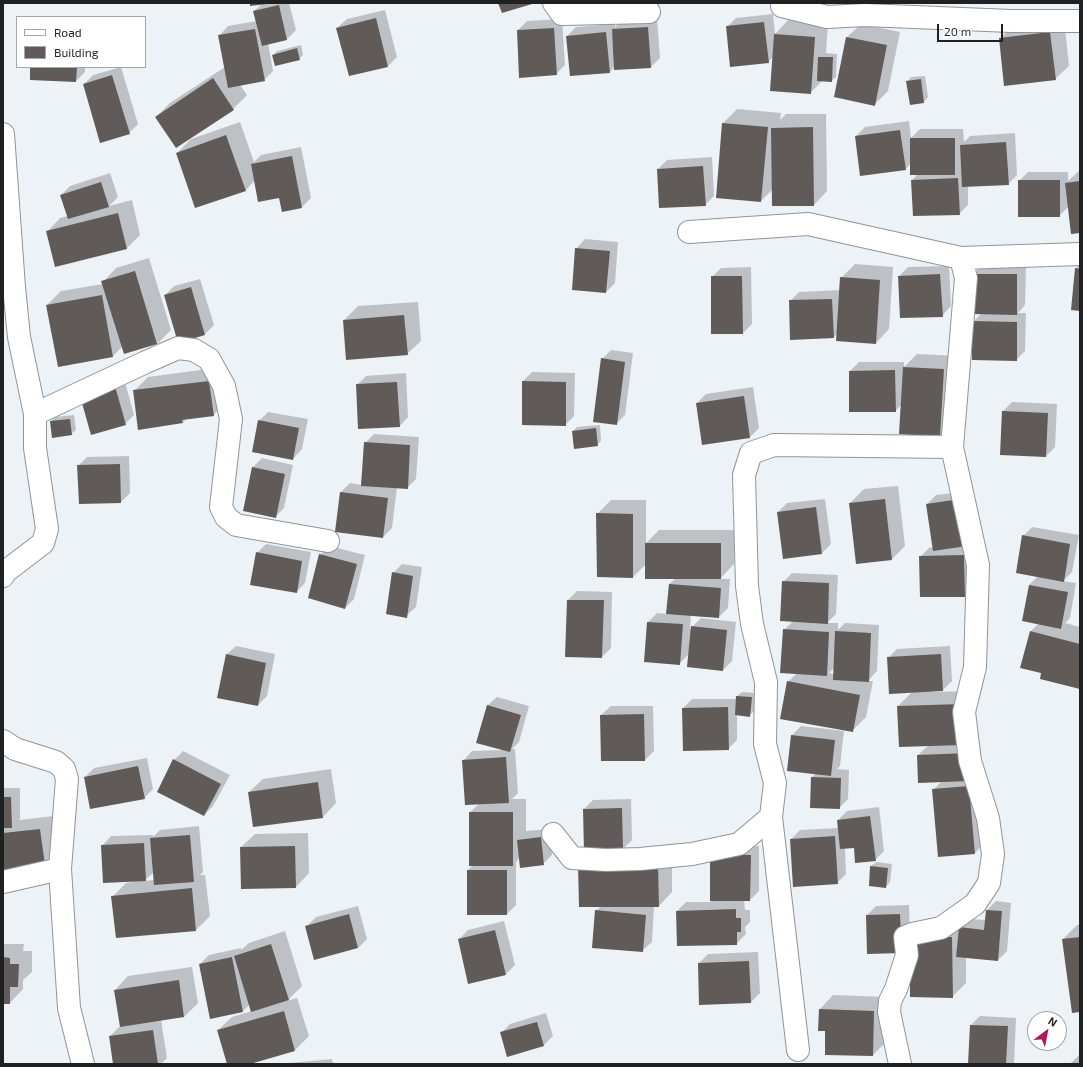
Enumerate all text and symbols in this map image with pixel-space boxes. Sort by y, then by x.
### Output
legend [16,16,146,68]
scale bar [939,16,1005,42]
text: 20 m [944,24,971,38]
text: Road [54,25,82,39]
text: Building [54,45,98,59]
north arrow [1027,1011,1067,1051]
text: N [1046,1014,1060,1029]

